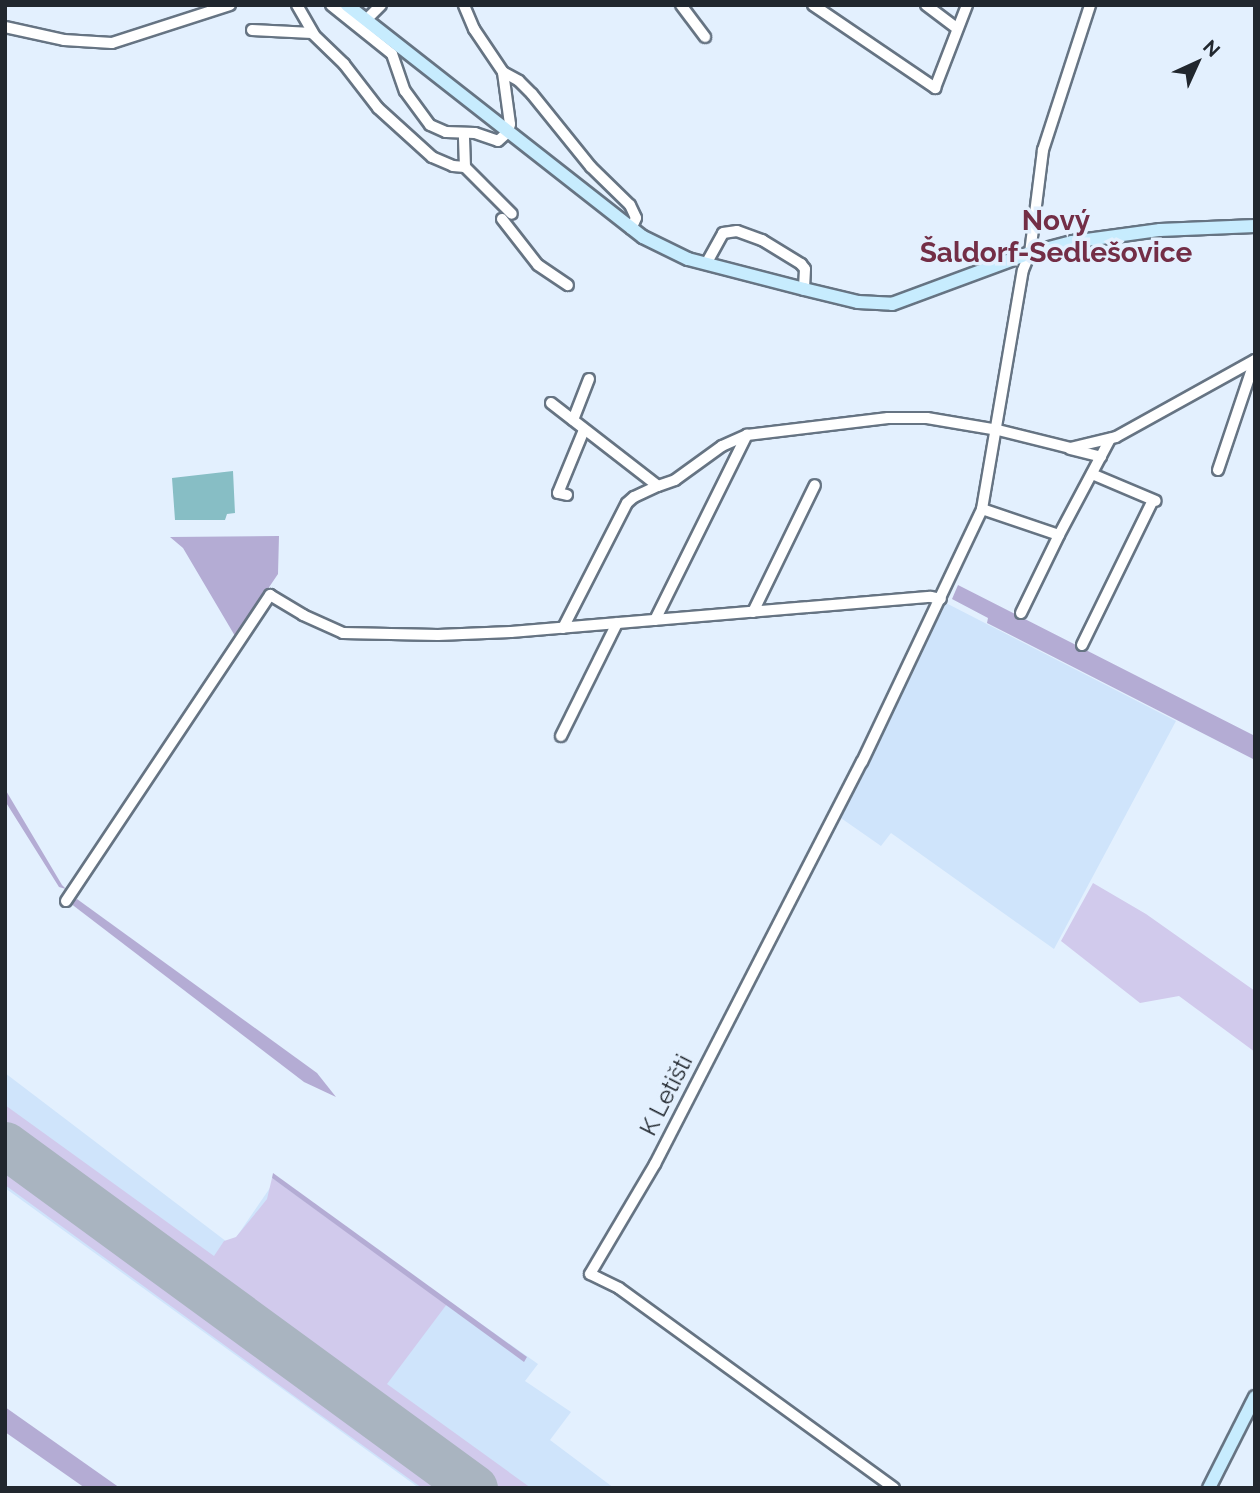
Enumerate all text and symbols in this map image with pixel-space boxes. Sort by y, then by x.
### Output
north arrow [1162,28,1232,98]
text: N [1199,35,1225,61]
district label: Nový Šaldorf-Sedlešovice [920,204,1192,270]
street label: K Letišti [633,1050,699,1140]

